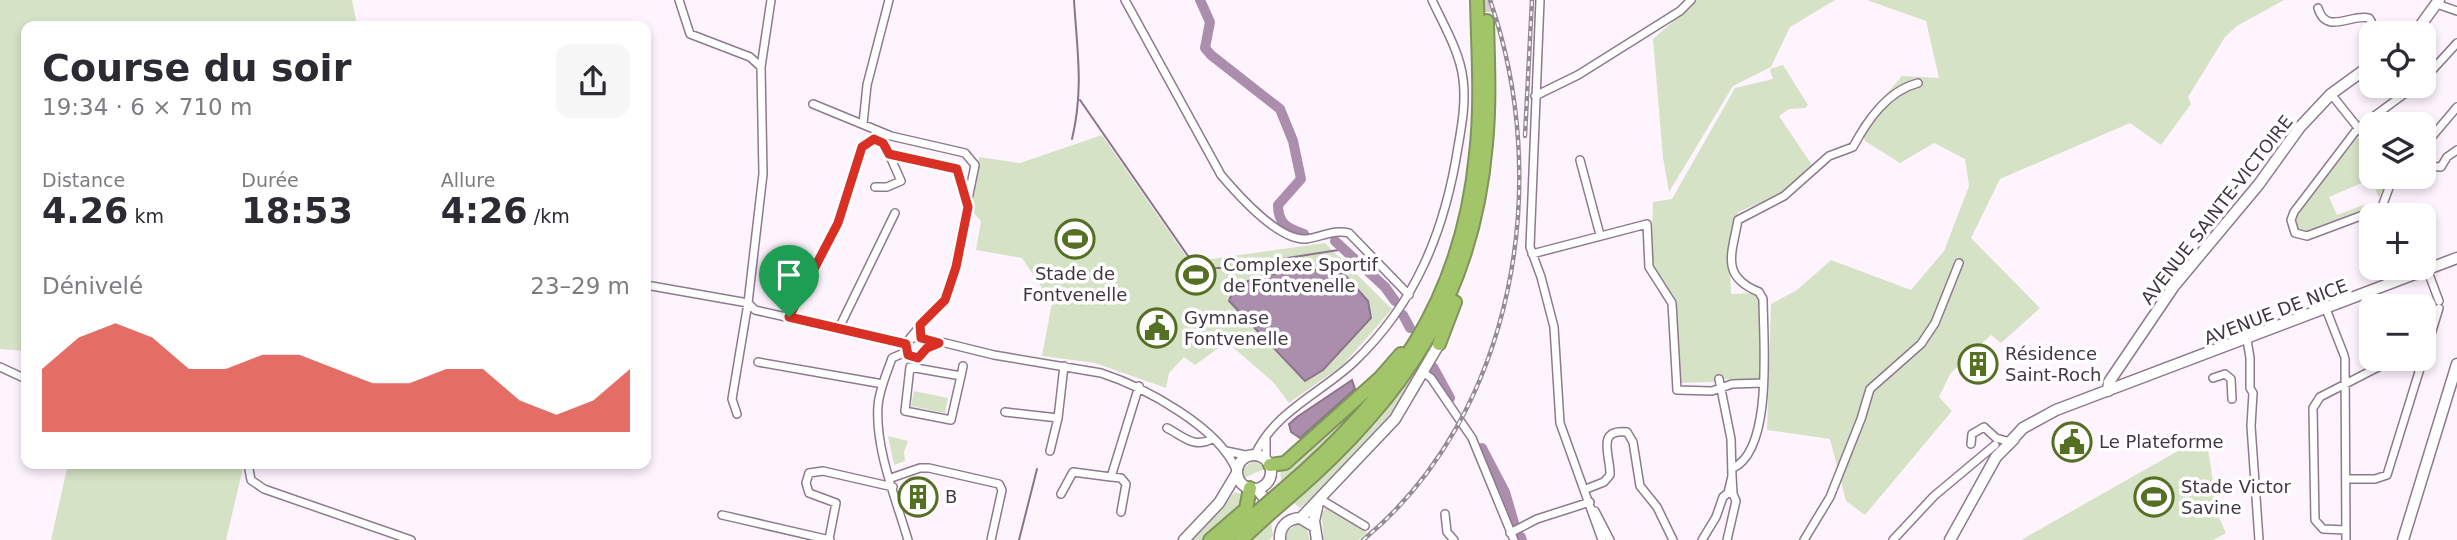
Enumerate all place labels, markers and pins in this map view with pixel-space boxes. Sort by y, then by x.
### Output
sports icon: Stade de Fontvenelle [1054,218,1096,260]
pin [759,245,819,317]
sports icon: Complexe Sportif de Fontvenelle [1175,254,1217,296]
place label: Complexe Sportif de Fontvenelle [1223,254,1379,296]
place label: Stade de Fontvenelle [1023,263,1127,305]
public building icon: Gymnase Fontvenelle [1136,307,1178,349]
place label: Gymnase Fontvenelle [1184,307,1288,349]
building icon: Résidence Saint-Roch [1957,343,1999,385]
place label: Résidence Saint-Roch [2005,343,2101,385]
public building icon: Le Plateforme [2051,421,2093,463]
place label: Le Plateforme [2099,431,2224,452]
building icon: B [897,476,939,518]
sports icon: Stade Victor Savine [2133,476,2175,518]
place label: Stade Victor Savine [2181,476,2292,518]
place label: B [945,486,957,507]

